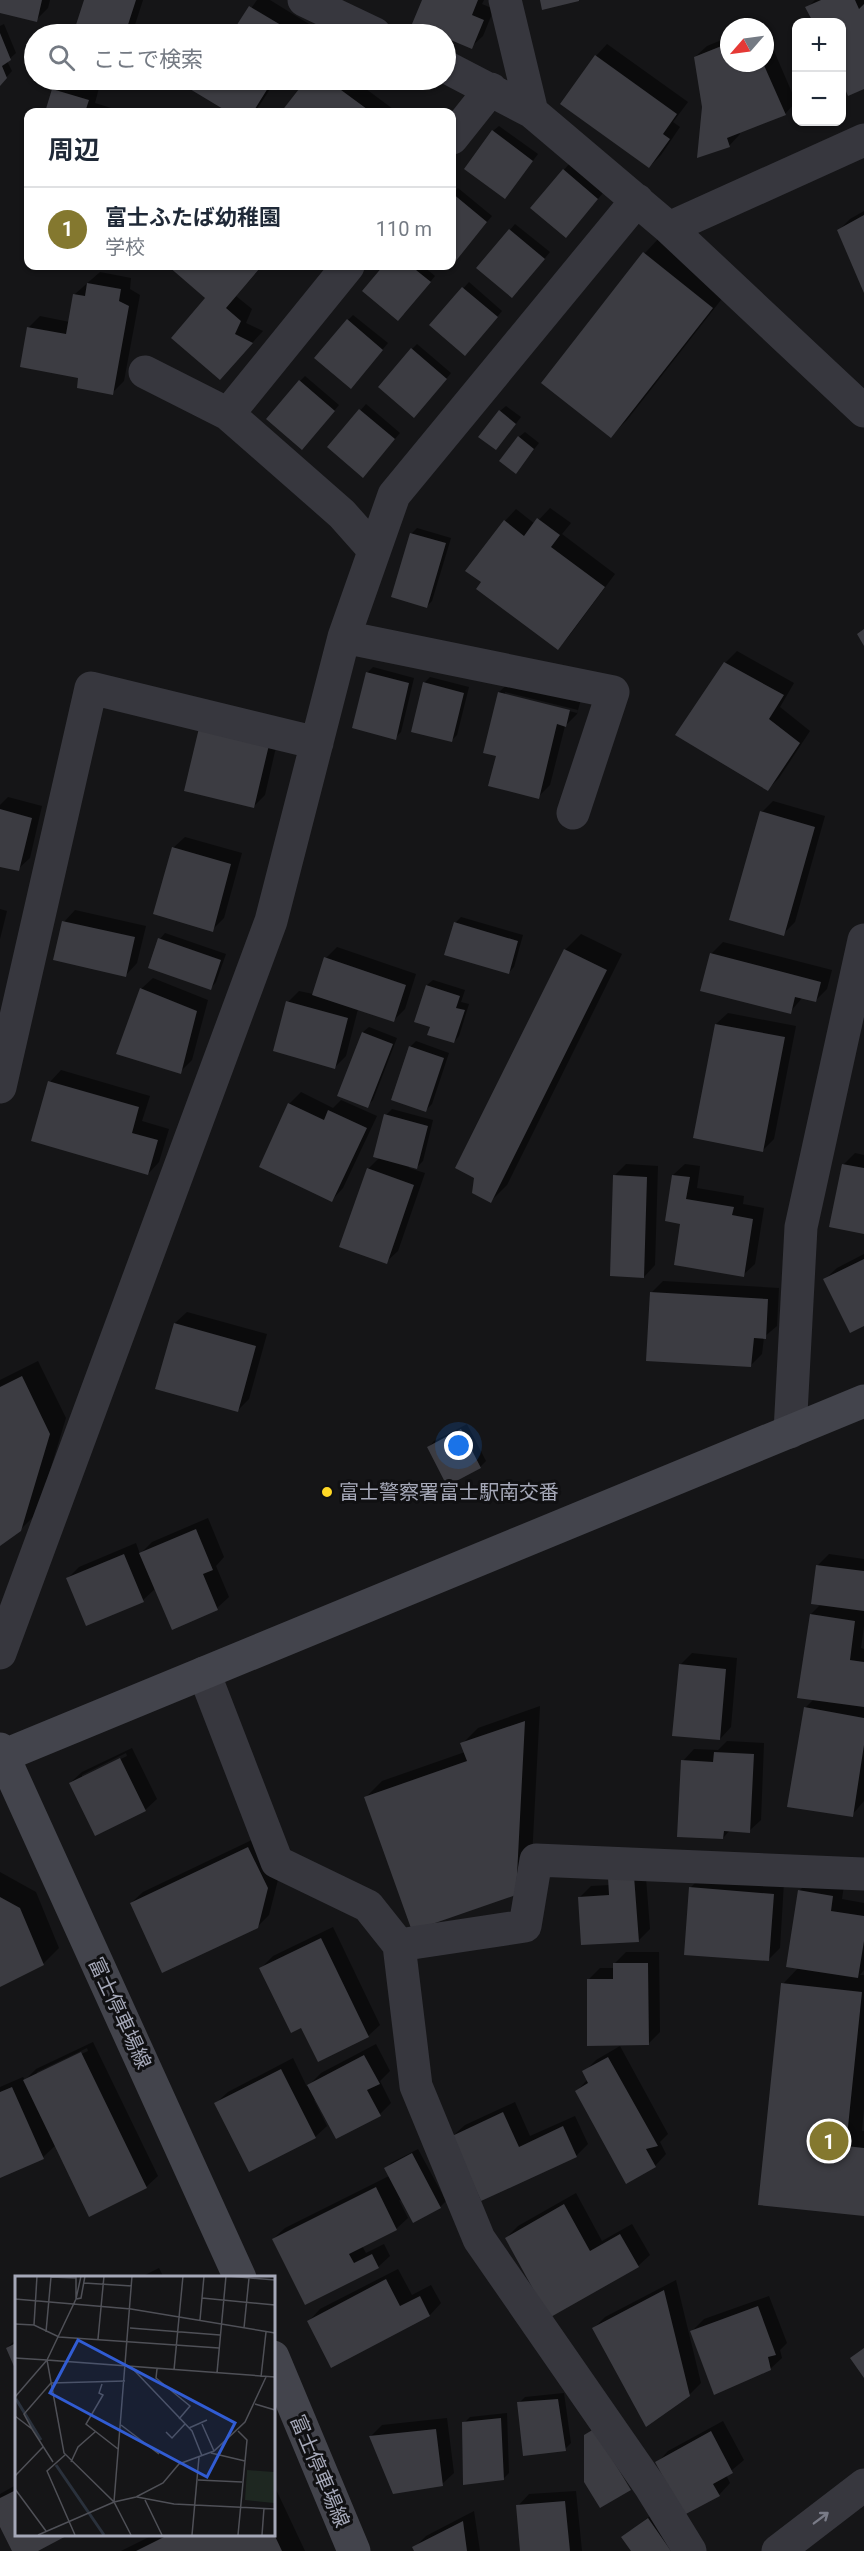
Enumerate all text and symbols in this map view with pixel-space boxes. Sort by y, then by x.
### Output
north arrow [720,18,774,72]
map controls [792,18,846,126]
button: + [792,18,846,72]
search box [24,24,456,90]
icon: search [45,41,78,74]
text: ここで検索 [93,47,203,72]
button: − [792,72,846,126]
text: 周辺 [48,135,100,165]
text: 富士ふたば幼稚園 [105,205,281,230]
text: 1 [62,217,73,241]
text: 110 m [376,217,432,241]
text: 学校 [105,235,145,259]
your location [444,1431,473,1460]
place label: 富士警察署富士駅南交番 [339,1480,559,1504]
marker: 富士警察署富士駅南交番 [320,1485,334,1499]
street label: 富士停車場線 [84,1954,156,2072]
pin: 1 [810,2118,848,2164]
inset map [15,2276,274,2536]
street label: 富士停車場線 [286,2411,354,2531]
one-way arrow [813,2512,829,2525]

